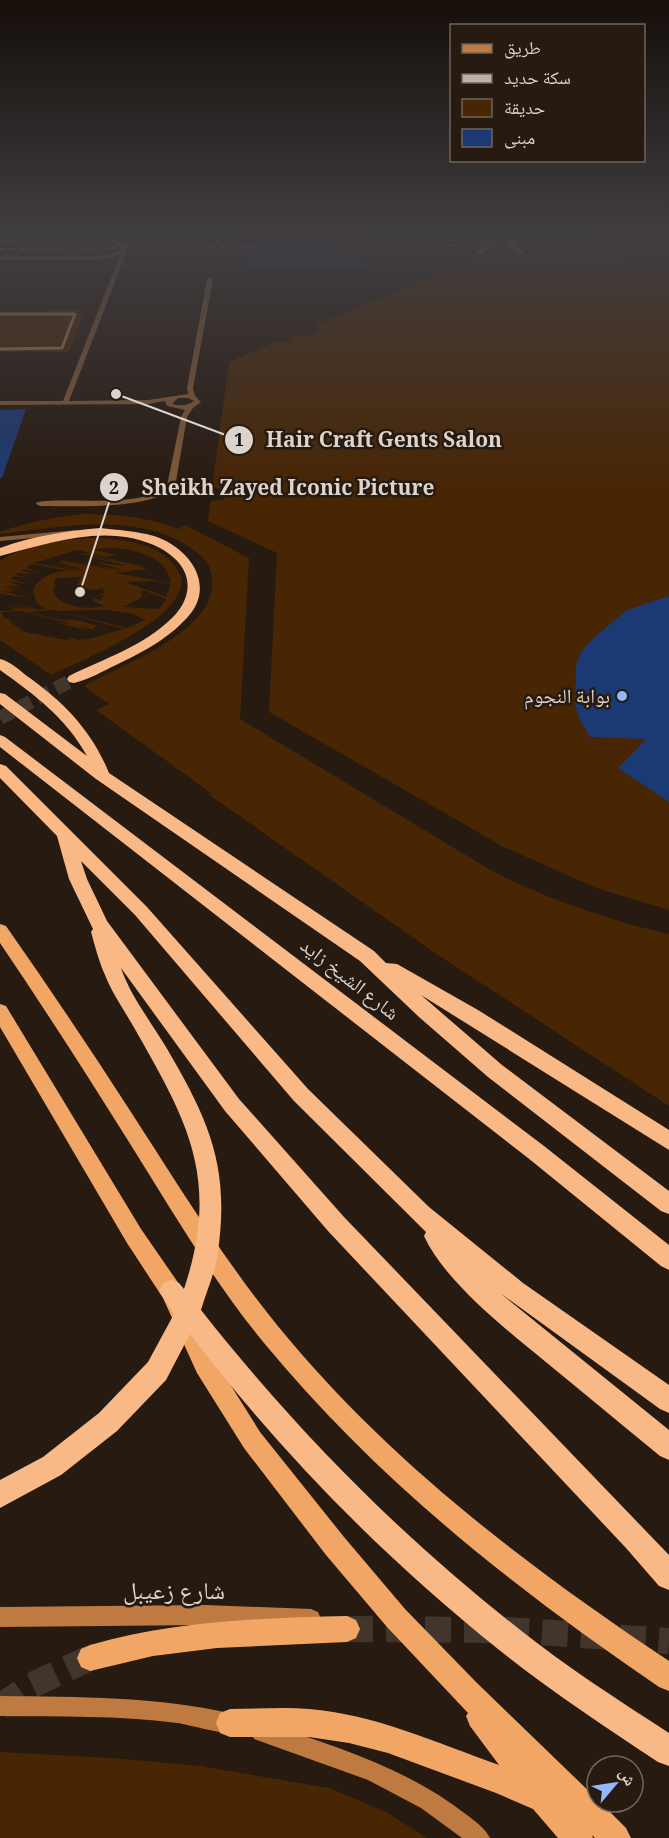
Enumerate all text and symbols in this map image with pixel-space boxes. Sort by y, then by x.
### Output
legend [450,24,645,162]
text: طريق [504,35,541,65]
text: سكة حديد [504,65,571,95]
text: حديقة [504,95,545,125]
text: مبنى [504,125,535,155]
callout: Hair Craft Gents Salon [224,421,515,460]
text: Hair Craft Gents Salon [266,425,502,460]
text: 1 [234,427,244,457]
callout: Sheikh Zayed Iconic Picture [99,468,446,507]
text: Sheikh Zayed Iconic Picture [142,473,434,508]
text: 2 [109,475,119,505]
place label: بوابة النجوم [524,682,610,716]
marker: بوابة النجوم [615,689,629,703]
street label: شارع الشيخ زايد [291,931,405,1031]
street label: شارع زعيبل [123,1573,225,1614]
north arrow [585,1754,645,1814]
text: ش [610,1764,642,1792]

